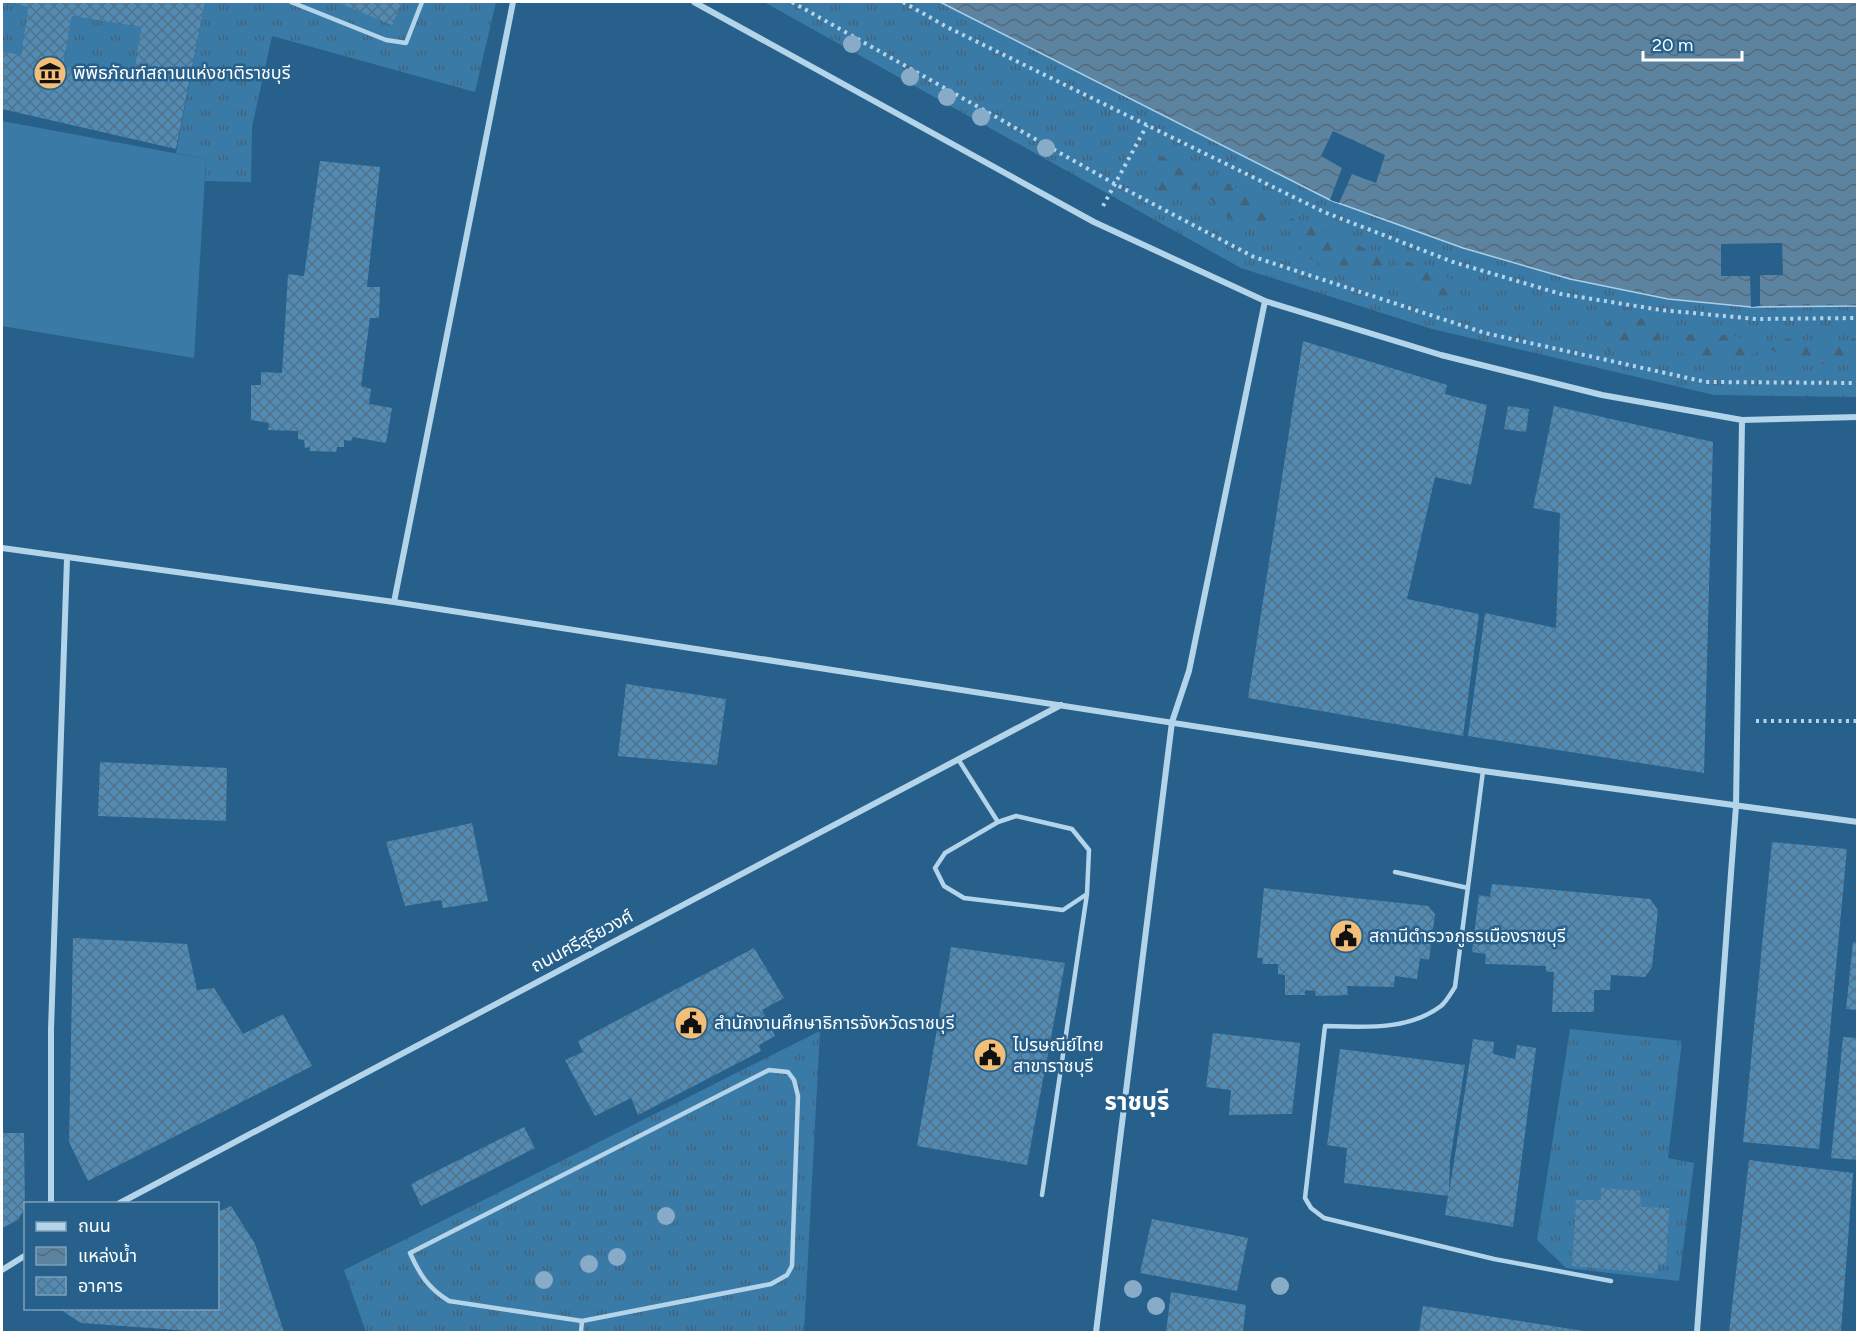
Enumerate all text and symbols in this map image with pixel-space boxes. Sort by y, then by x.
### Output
scale bar [1643,24,1742,62]
text: 20 m [1652,34,1693,56]
museum icon: พิพิธภัณฑ์สถานแห่งชาติราชบุรี [32,55,68,91]
place label: พิพิธภัณฑ์สถานแห่งชาติราชบุรี [73,62,291,84]
street label: ถนนศรีสุริยวงศ์ [527,905,637,977]
public building icon: สถานีตำรวจภูธรเมืองราชบุรี [1328,918,1364,954]
place label: สถานีตำรวจภูธรเมืองราชบุรี [1369,925,1566,948]
public building icon: สำนักงานศึกษาธิการจังหวัดราชบุรี [673,1005,709,1041]
place label: สำนักงานศึกษาธิการจังหวัดราชบุรี [714,1012,955,1034]
place label: ไปรษณีย์ไทย สาขาราชบุรี [1012,1034,1104,1077]
public building icon: ไปรษณีย์ไทย สาขาราชบุรี [972,1037,1008,1073]
district label: ราชบุรี [1105,1087,1169,1117]
legend [24,1202,219,1310]
text: ถนน [78,1215,111,1237]
text: แหล่งน้ำ [78,1243,137,1267]
text: อาคาร [78,1275,123,1297]

